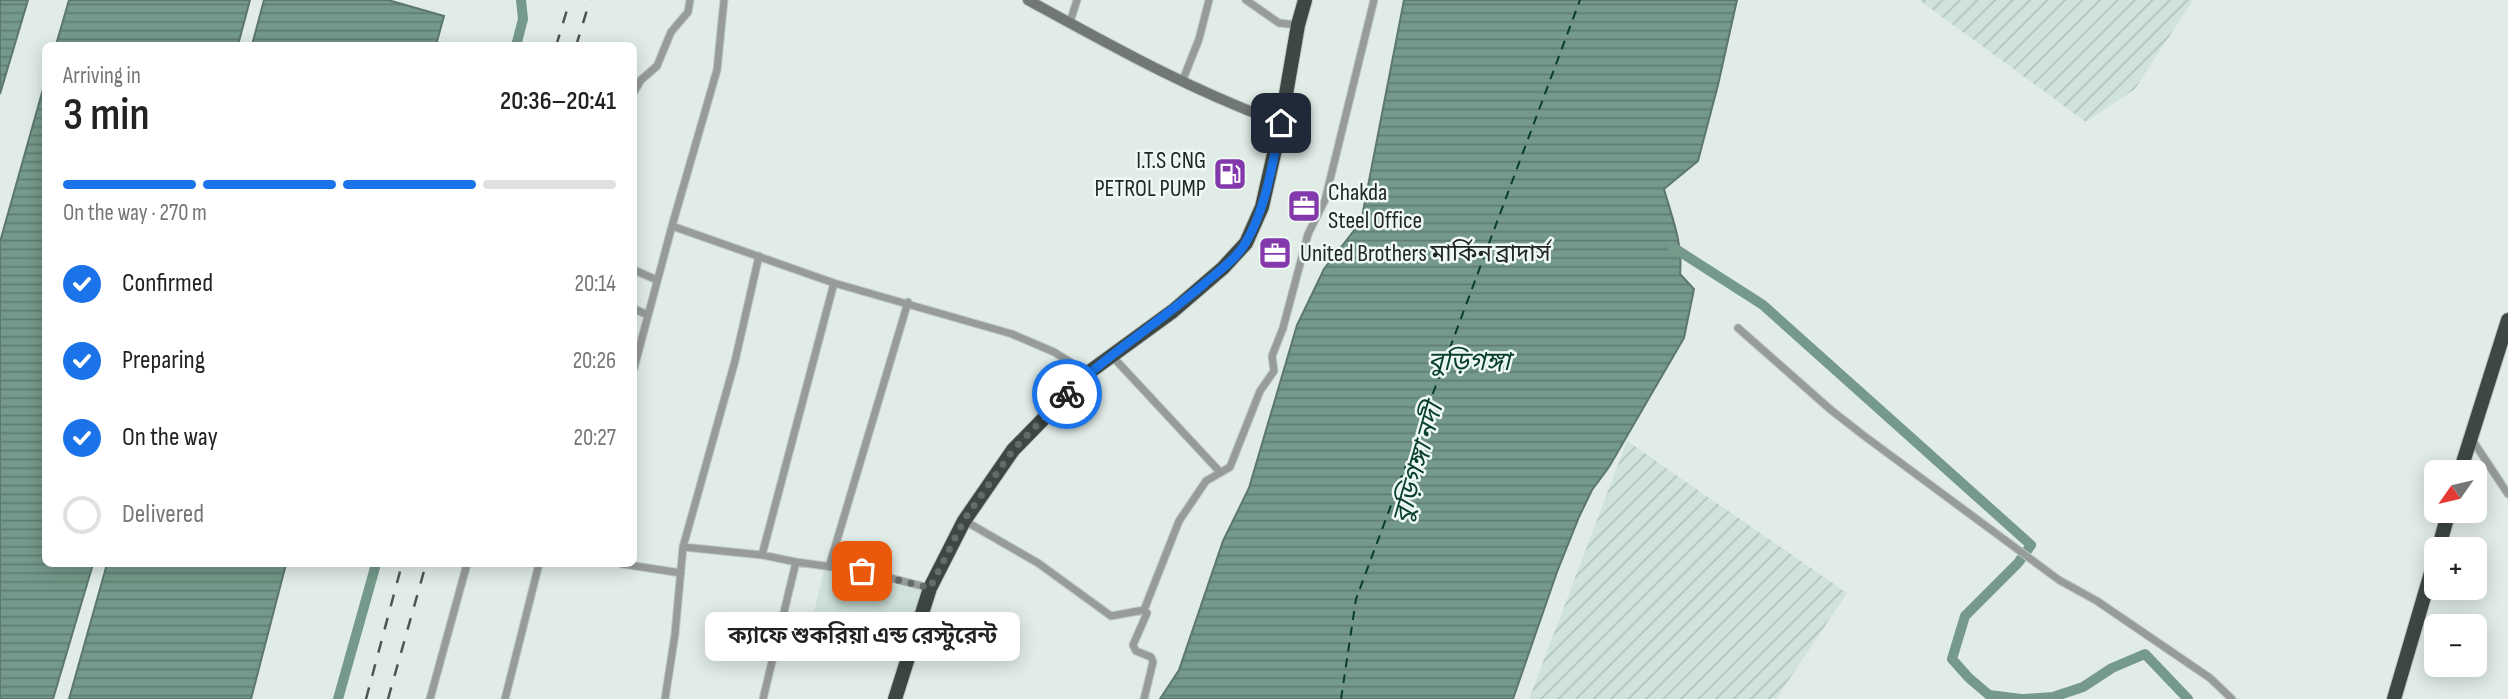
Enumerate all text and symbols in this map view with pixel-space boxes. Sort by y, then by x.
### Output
text: Arriving in [63,62,141,90]
text: 20:36–20:41 [500,86,616,117]
text: 3 min [63,88,150,143]
pin [1251,93,1311,153]
icon: home [1262,104,1300,142]
place label: I.T.S CNG PETROL PUMP [1094,146,1206,203]
fuel station icon: I.T.S CNG PETROL PUMP [1211,155,1249,193]
place label: Chakda Steel Office [1328,178,1422,235]
office icon: Chakda Steel Office [1285,187,1323,225]
text: On the way · 270 m [63,199,207,227]
office icon: United Brothers মার্কিন ব্রাদার্স [1256,234,1294,272]
place label: United Brothers মার্কিন ব্রাদার্স [1300,238,1552,268]
icon: check [63,265,101,303]
text: Confirmed [122,268,213,299]
text: 20:14 [575,270,616,298]
icon: check [63,342,101,380]
text: Preparing [122,345,205,376]
water label: বুড়িগঙ্গা [1428,346,1515,378]
text: 20:26 [573,347,616,375]
courier [1032,359,1102,429]
icon: bike [1048,375,1086,413]
water label: বুড়িগঙ্গা নদী [1386,395,1452,527]
icon: check [63,419,101,457]
text: On the way [122,422,218,453]
text: 20:27 [573,424,616,452]
north arrow [2424,460,2487,523]
map controls [2424,460,2487,677]
text: Delivered [122,499,204,530]
button: + [2424,537,2487,600]
pin [832,541,892,601]
icon: bag [843,552,881,590]
callout: ক্যাফে শুকরিয়া এন্ড রেস্টুরেন্ট [704,613,1020,662]
button: − [2424,614,2487,677]
text: ক্যাফে শুকরিয়া এন্ড রেস্টুরেন্ট [728,622,997,650]

